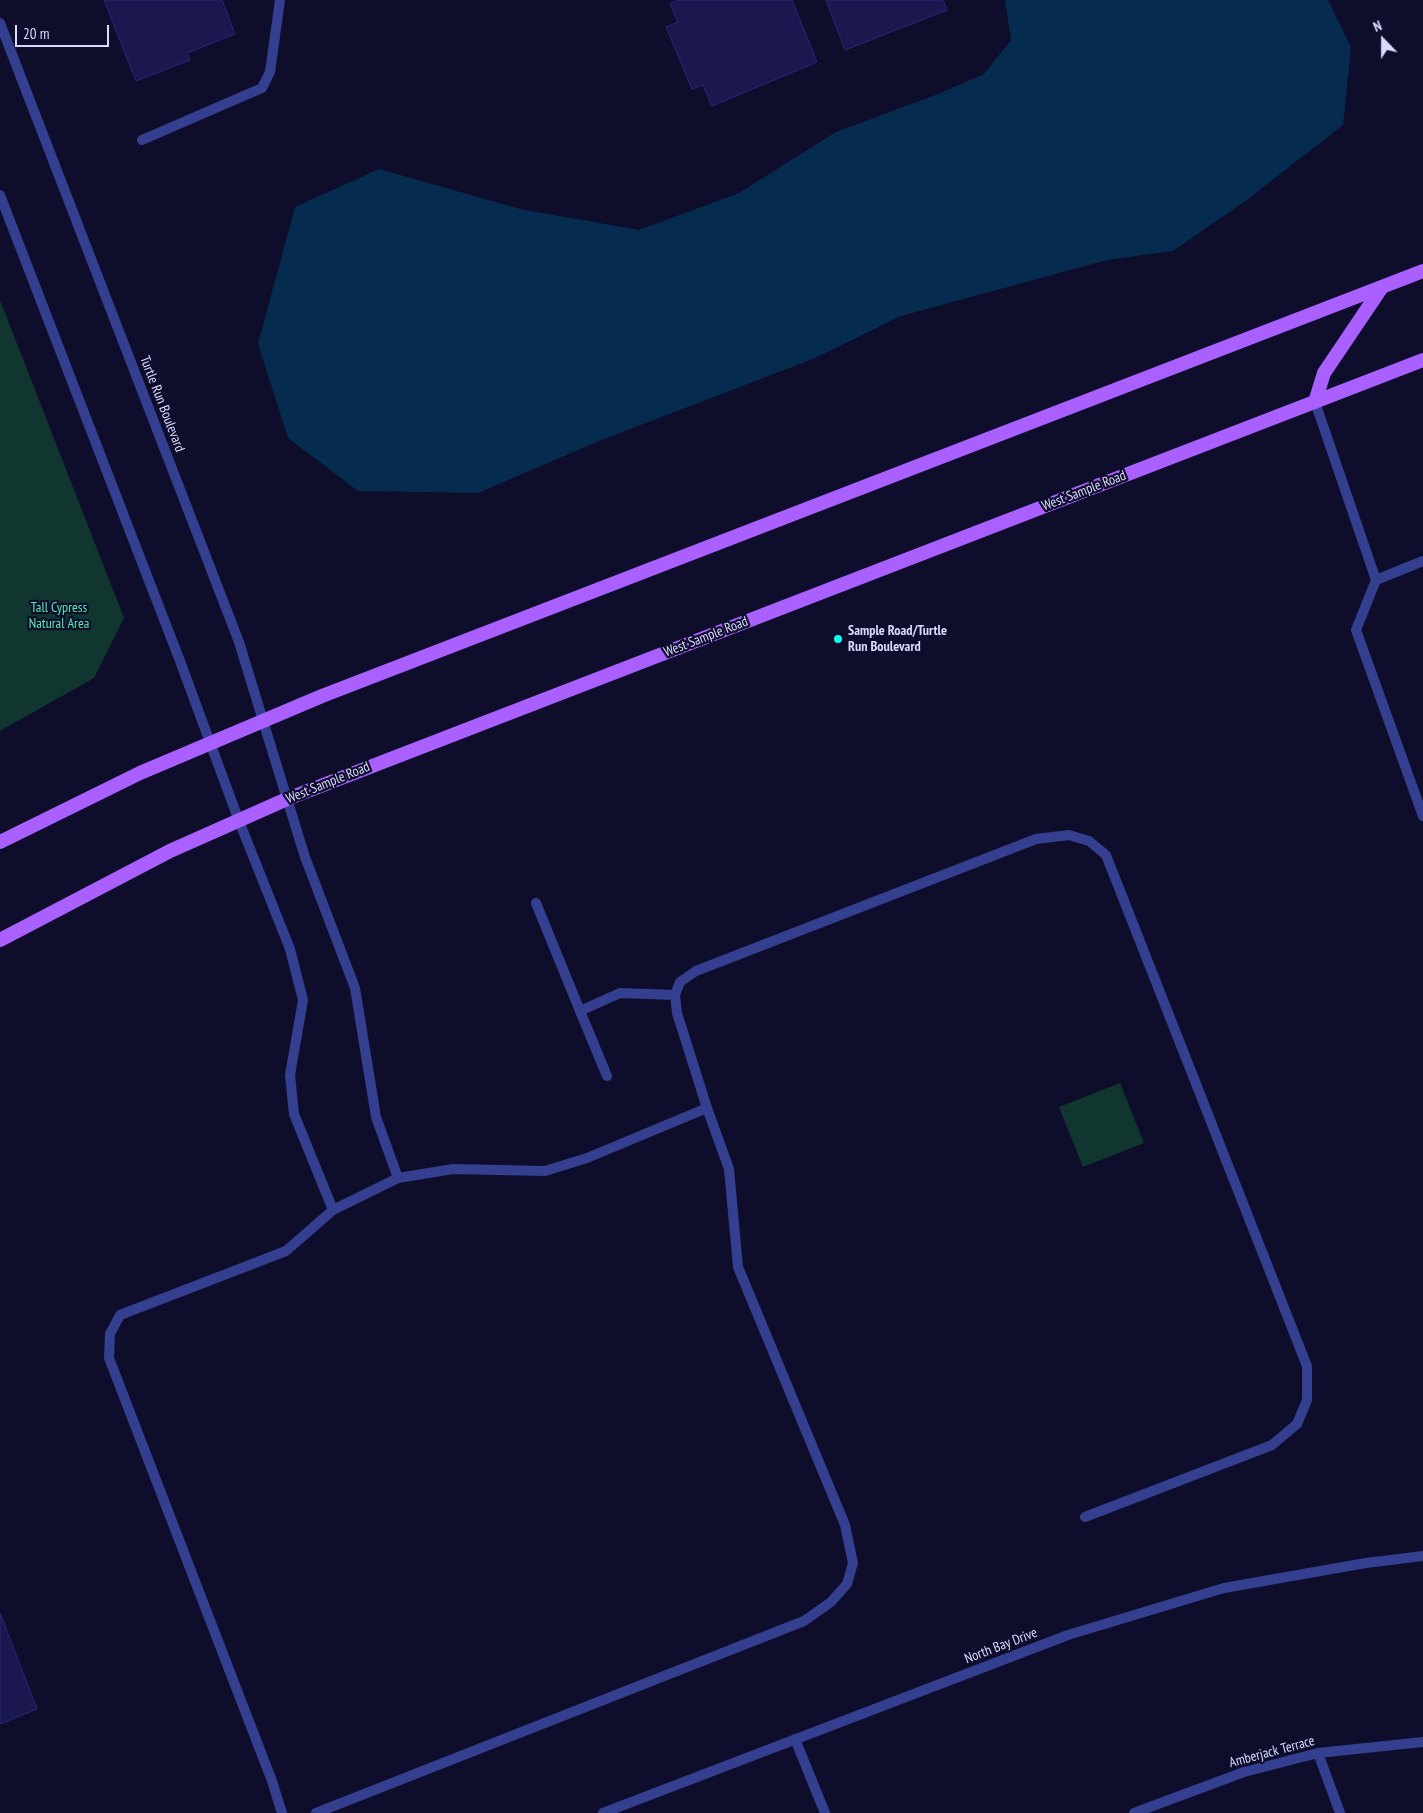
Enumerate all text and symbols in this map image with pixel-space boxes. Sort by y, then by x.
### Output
scale bar [18,15,111,47]
north arrow [1358,15,1408,65]
text: N [1371,16,1384,36]
text: 20 m [23,24,49,43]
street label: Turtle Run Boulevard [136,354,188,454]
street label: West Sample Road [1039,467,1129,515]
park label: Tall Cypress Natural Area [29,600,89,632]
street label: West Sample Road [661,613,751,661]
place label: Sample Road/Turtle Run Boulevard [848,623,947,656]
marker: Sample Road/Turtle Run Boulevard [832,633,844,645]
street label: West Sample Road [284,759,372,807]
street label: North Bay Drive [962,1624,1040,1668]
street label: Amberjack Terrace [1227,1733,1317,1771]

